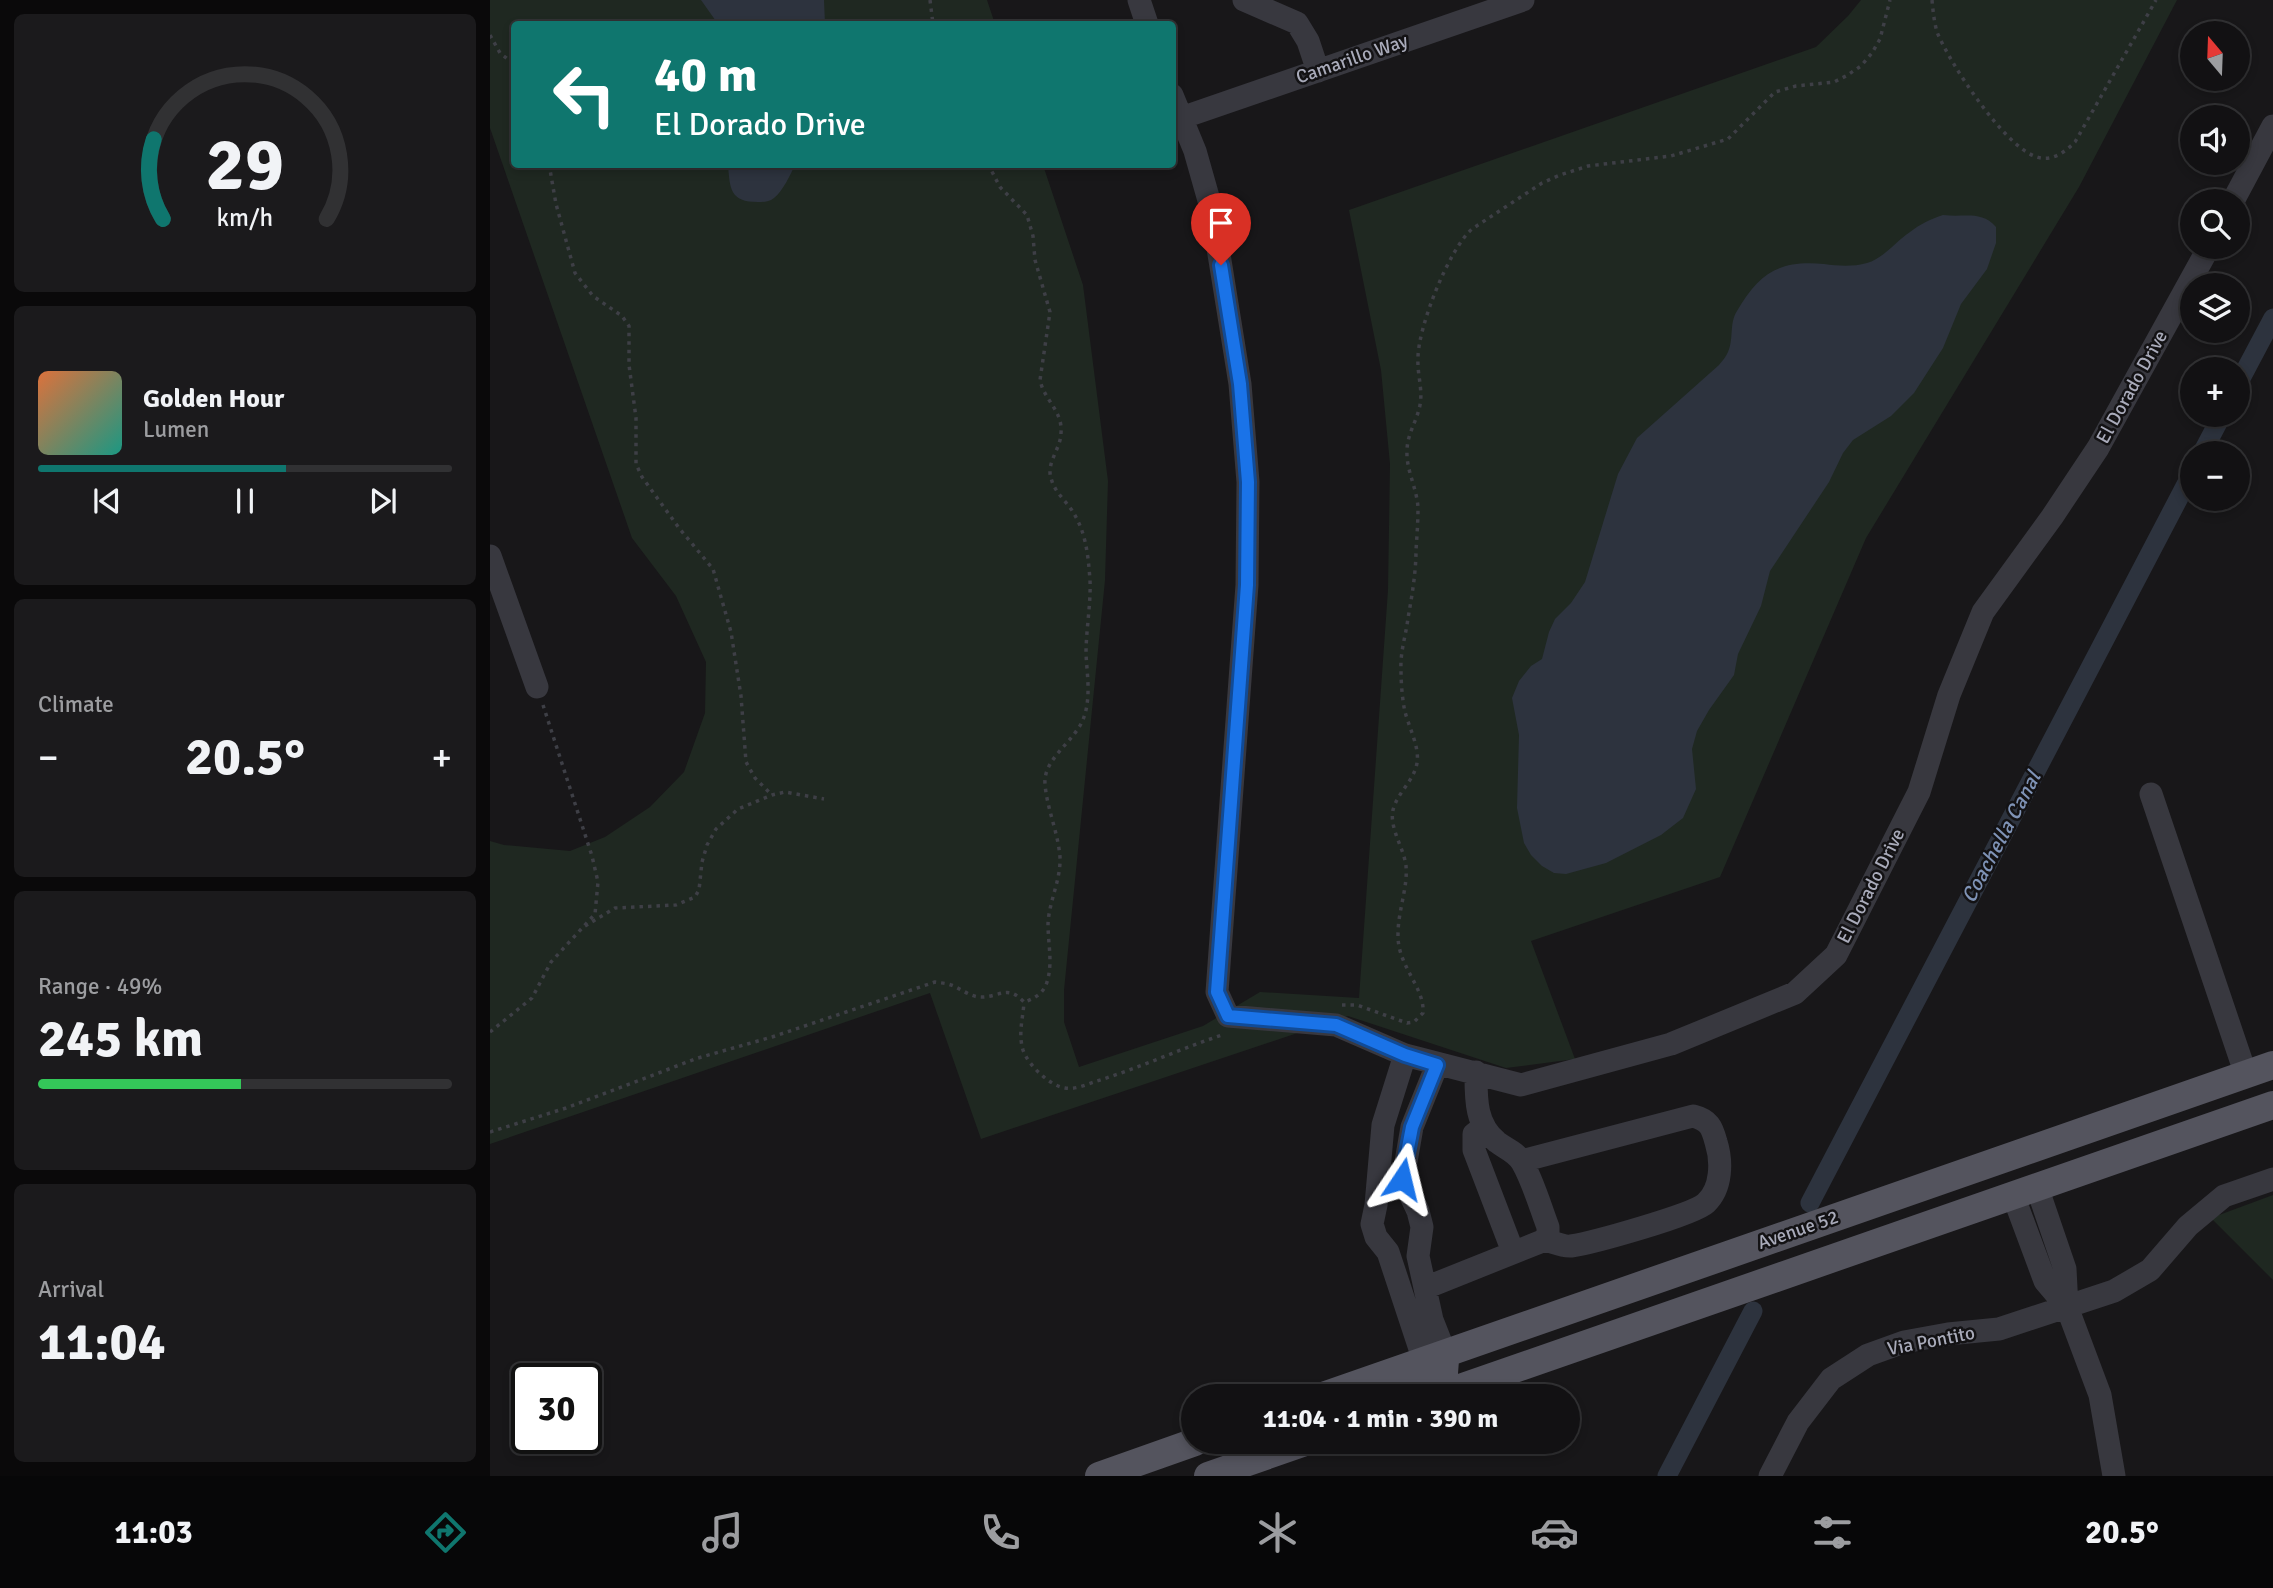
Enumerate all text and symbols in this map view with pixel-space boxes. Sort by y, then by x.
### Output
north arrow [2180,21,2250,91]
map controls [2180,21,2250,511]
street label: Camarillo Way [1293,29,1411,89]
text: 40 m [654,45,757,105]
icon: left [539,49,630,140]
text: El Dorado Drive [654,105,866,144]
button: sound [2180,105,2250,175]
text: 29 [206,122,284,211]
button: search [2180,189,2250,259]
pin [1191,193,1251,265]
text: km/h [217,202,273,233]
icon: arrive [1202,204,1240,242]
button: layers [2180,273,2250,343]
street label: El Dorado Drive [2091,326,2173,448]
button: + [2180,357,2250,427]
text: Golden Hour [143,383,284,415]
text: Lumen [143,415,209,444]
button: − [2180,441,2250,511]
icon: previous [88,482,126,520]
icon: pause [226,482,264,520]
icon: next [364,482,402,520]
text: Climate [38,690,114,719]
text: 20.5° [185,725,305,789]
text: − [38,734,59,781]
text: + [431,734,452,781]
water label: Coachella Canal [1956,765,2047,907]
street label: El Dorado Drive [1832,825,1910,947]
text: Range · 49% [38,972,162,1001]
text: 245 km [38,1007,203,1071]
position arrow [1365,1142,1439,1216]
street label: Avenue 52 [1754,1205,1842,1255]
text: Arrival [38,1275,104,1304]
text: 11:04 [38,1310,166,1374]
street label: Via Pontito [1885,1321,1977,1361]
speed limit sign: 30 [511,1363,602,1454]
text: 11:04 · 1 min · 390 m [1263,1403,1498,1435]
icon: directions [421,1508,470,1557]
icon: music [698,1508,747,1557]
icon: phone [976,1508,1025,1557]
icon: climate [1253,1508,1302,1557]
icon: car [1530,1508,1579,1557]
icon: filters [1808,1508,1857,1557]
text: 11:03 [114,1513,193,1552]
text: 20.5° [2085,1513,2159,1552]

